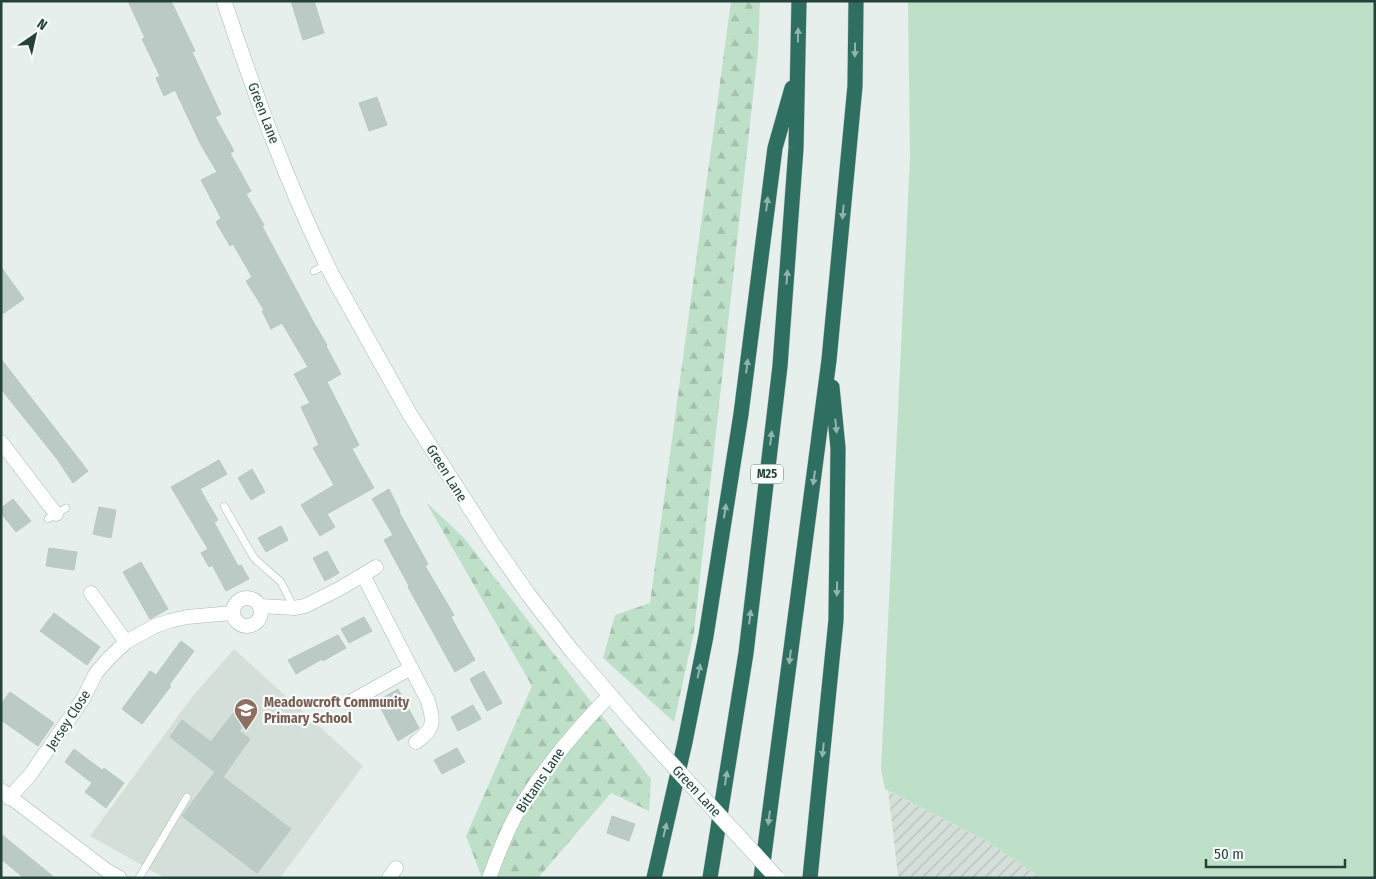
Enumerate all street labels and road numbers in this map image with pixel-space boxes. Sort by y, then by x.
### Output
street label: Green Lane [244,80,283,146]
street label: Green Lane [422,442,471,505]
road number: M25 [751,464,783,484]
street label: Jersey Close [43,687,94,754]
street label: Bittams Lane [513,745,568,816]
street label: Green Lane [668,762,725,821]

